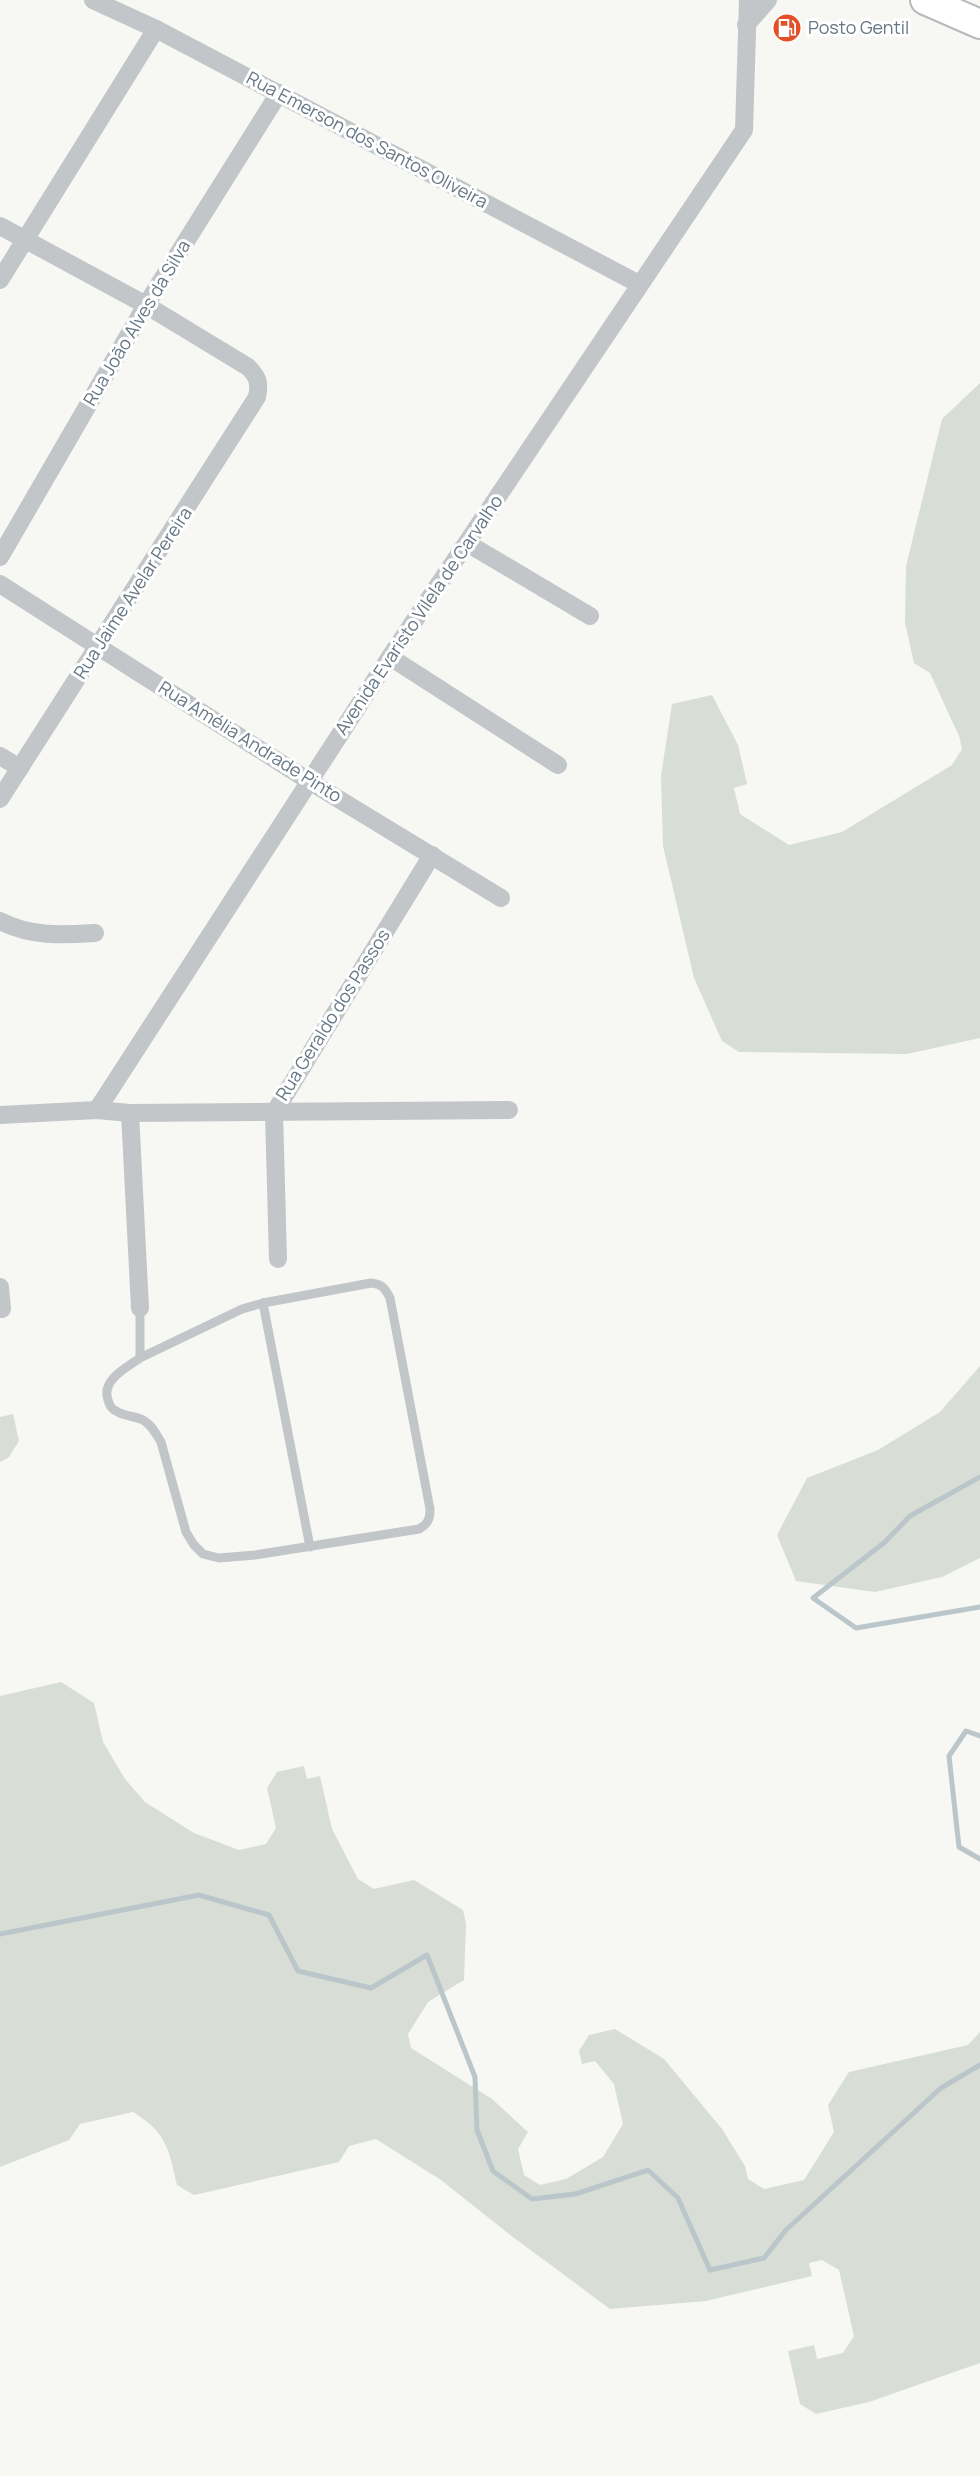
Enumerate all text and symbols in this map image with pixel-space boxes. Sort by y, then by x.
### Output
fuel station icon: Posto Gentil [771,12,803,44]
place label: Posto Gentil [808,15,909,39]
street label: Rua Emerson dos Santos Oliveira [243,65,492,213]
street label: Rua João Alves da Silva [77,235,195,410]
street label: Avenida Evaristo Vilela de Carvalho [329,490,508,739]
street label: Rua Jaime Avelar Pereira [68,502,197,683]
street label: Rua Amélia Andrade Pinto [154,675,347,807]
street label: Rua Geraldo dos Passos [270,924,395,1105]

